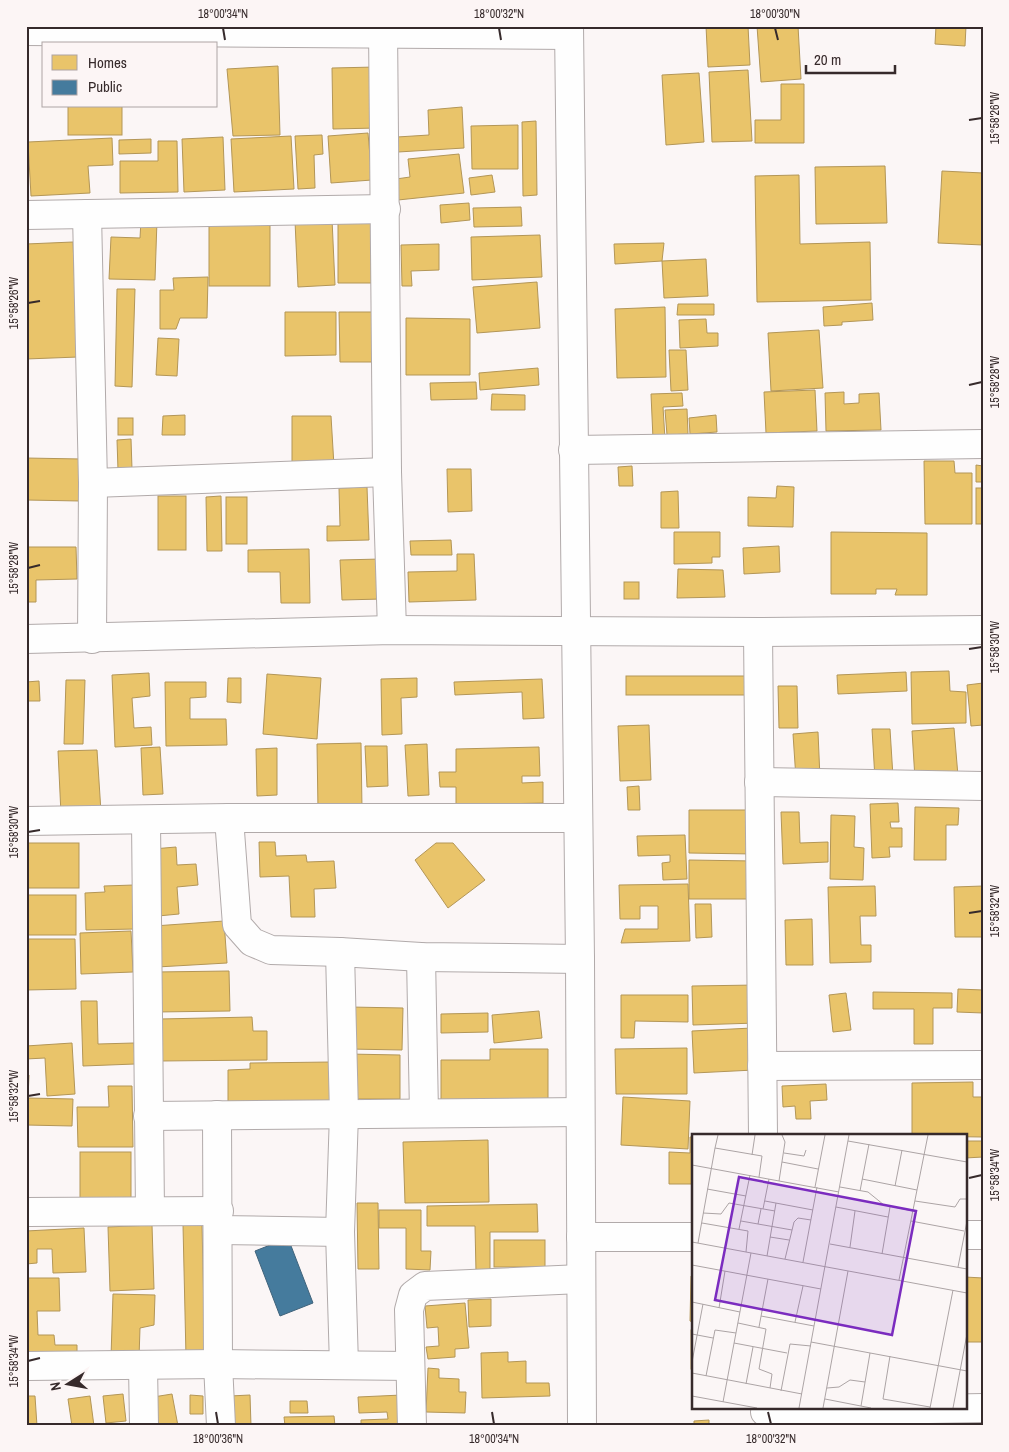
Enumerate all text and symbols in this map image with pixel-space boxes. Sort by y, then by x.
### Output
text: 18°00'34"N [198,6,248,22]
text: 18°00'32"N [474,6,524,22]
text: 18°00'30"N [750,6,800,22]
legend [42,42,218,108]
scale bar [806,42,895,74]
text: 20 m [814,49,841,70]
text: Homes [88,52,127,73]
text: Public [88,76,122,97]
text: 15°58'26"W [987,91,1003,144]
text: 15°58'26"W [6,276,22,329]
text: 15°58'28"W [987,355,1003,408]
text: 15°58'28"W [6,541,22,594]
text: 15°58'30"W [987,620,1003,673]
text: 15°58'30"W [6,805,22,858]
text: 15°58'32"W [987,884,1003,937]
text: 15°58'32"W [6,1069,22,1122]
inset map [692,1134,966,1410]
text: 15°58'34"W [987,1148,1003,1201]
text: 15°58'34"W [6,1334,22,1387]
north arrow [42,1360,92,1410]
text: N [46,1381,65,1392]
text: 18°00'36"N [193,1431,243,1447]
text: 18°00'34"N [469,1431,519,1447]
text: 18°00'32"N [746,1431,796,1447]

